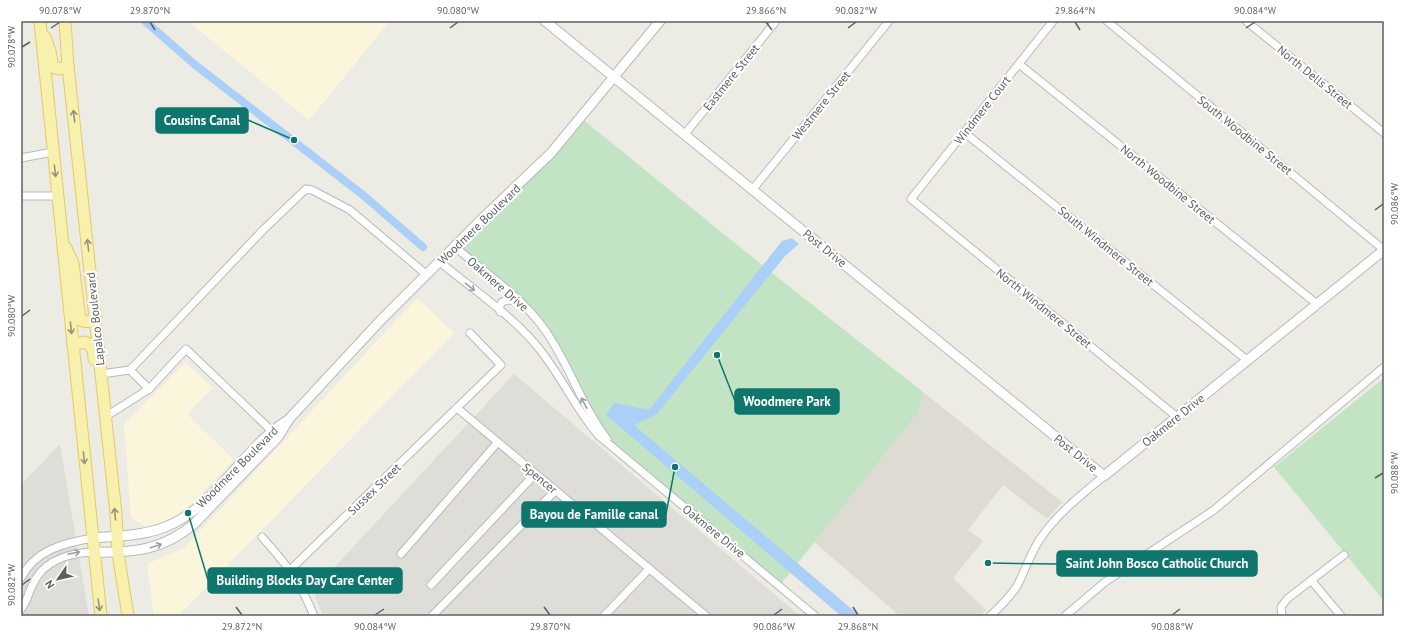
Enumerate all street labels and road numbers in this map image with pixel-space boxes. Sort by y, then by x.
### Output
street label: Eastmere Street [700,41,762,113]
street label: North Dells Street [1274,42,1356,112]
street label: Westmere Street [789,67,853,143]
street label: Windmere Court [950,73,1014,147]
street label: South Woodbine Street [1194,92,1296,178]
street label: North Woodbine Street [1118,141,1218,227]
street label: Woodmere Boulevard [434,181,524,267]
street label: South Windmere Street [1055,203,1157,289]
street label: Post Drive [800,226,850,270]
street label: Oakmere Drive [464,253,532,315]
street label: North Windmere Street [993,265,1095,351]
street label: Lapalco Boulevard [83,271,107,367]
street label: Oakmere Drive [1139,390,1207,450]
street label: Woodmere Boulevard [193,423,281,511]
street label: Post Drive [1051,431,1101,475]
street label: Spencer [519,459,561,497]
street label: Sussex Street [344,460,404,518]
street label: Oakmere Drive [680,501,748,561]

